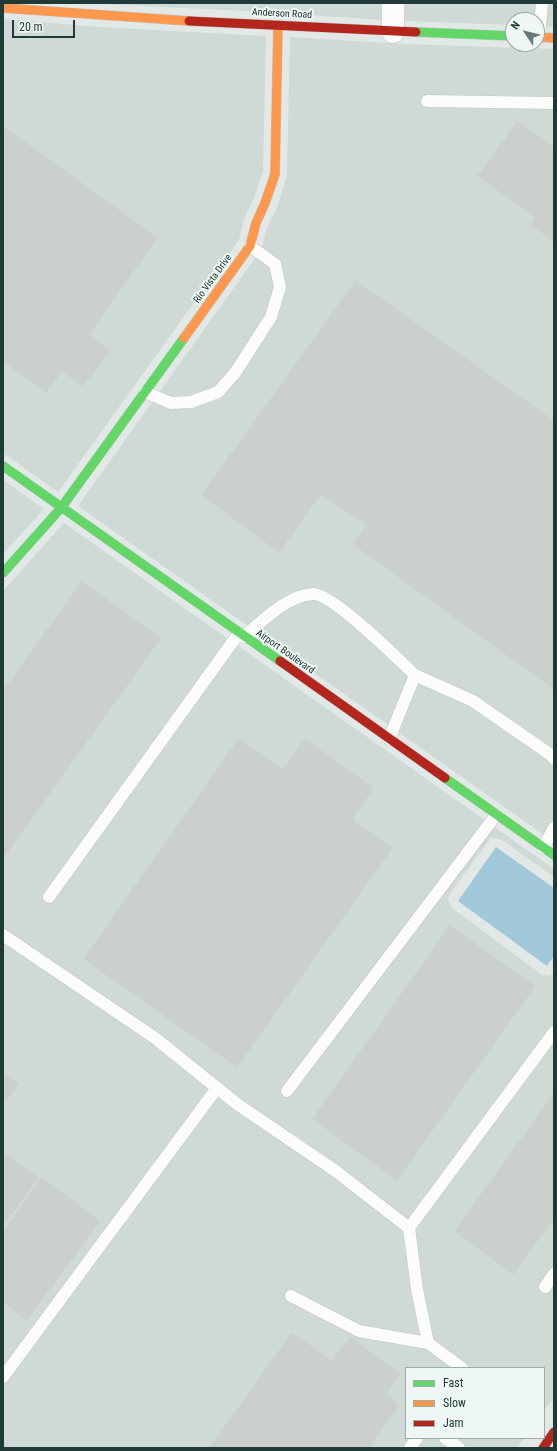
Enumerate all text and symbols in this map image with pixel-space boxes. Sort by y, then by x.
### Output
street label: Anderson Road [252,6,312,22]
scale bar [14,12,77,38]
north arrow [505,12,545,52]
text: N [508,19,523,32]
text: 20 m [19,20,43,34]
street label: Rio Vista Drive [191,252,235,306]
street label: Airport Boulevard [253,627,317,677]
legend [405,1367,545,1439]
text: Fast [443,1376,463,1390]
text: Slow [443,1396,466,1410]
text: Jam [443,1416,464,1430]

